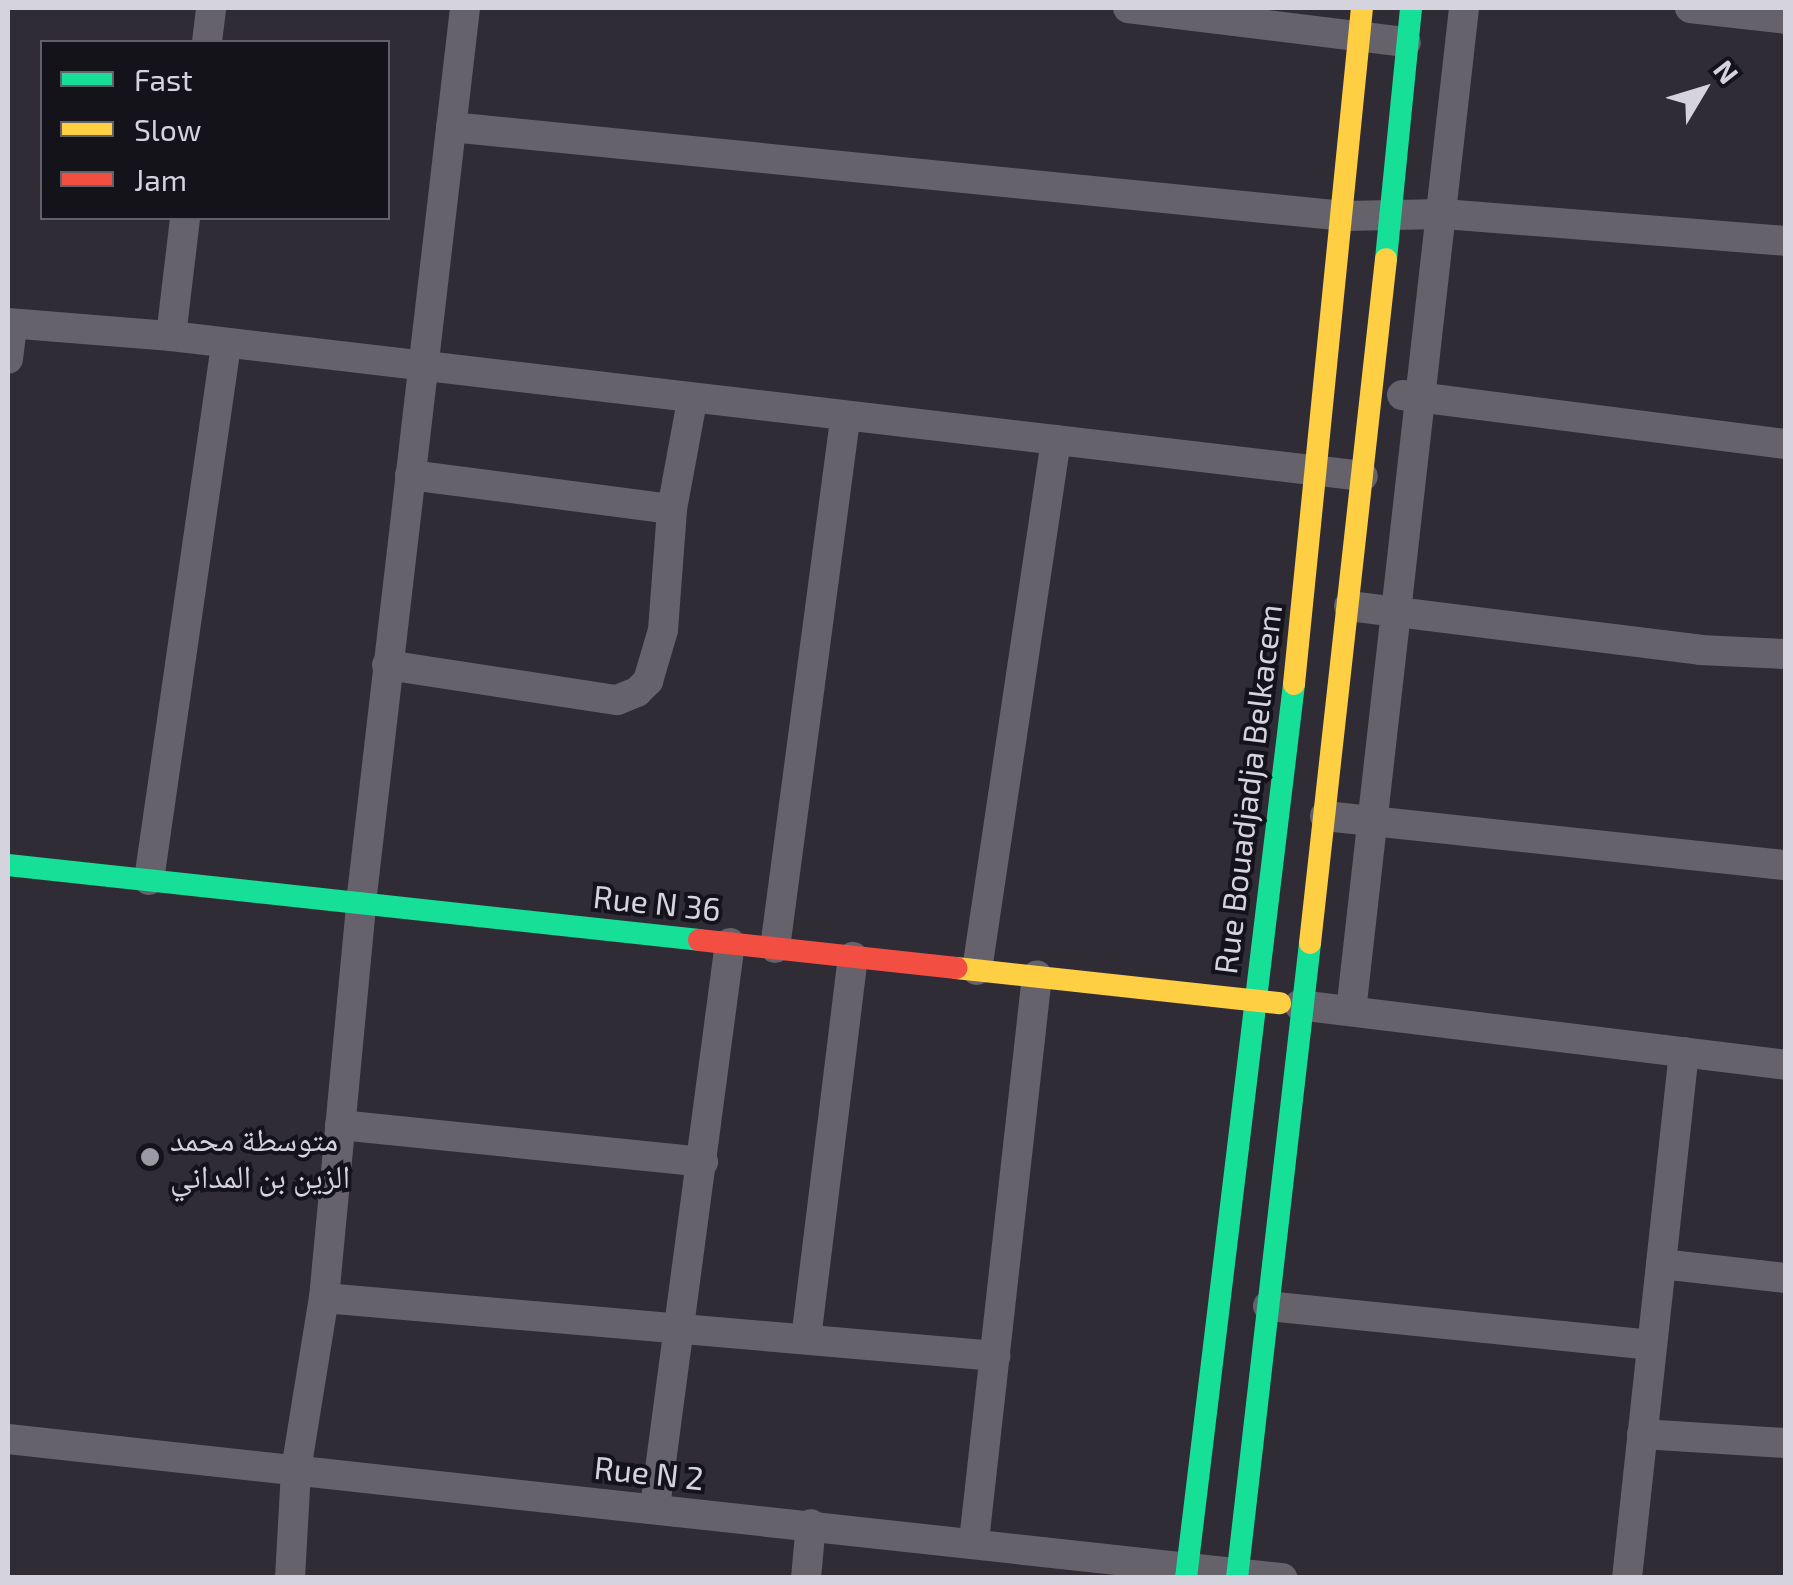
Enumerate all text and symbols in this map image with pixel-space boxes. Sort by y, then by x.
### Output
legend [40,40,390,220]
north arrow [1653,40,1753,140]
text: N [1707,53,1746,90]
text: Fast [134,61,193,97]
text: Slow [134,111,201,147]
text: Jam [134,161,187,197]
street label: Rue Bouadjadja Belkacem [1205,602,1289,976]
street label: Rue N 36 [591,876,723,928]
place label: متوسطة محمد الزين بن المداني [170,1120,350,1195]
marker: متوسطة محمد الزين بن المداني [139,1146,161,1168]
street label: Rue N 2 [592,1447,706,1497]

